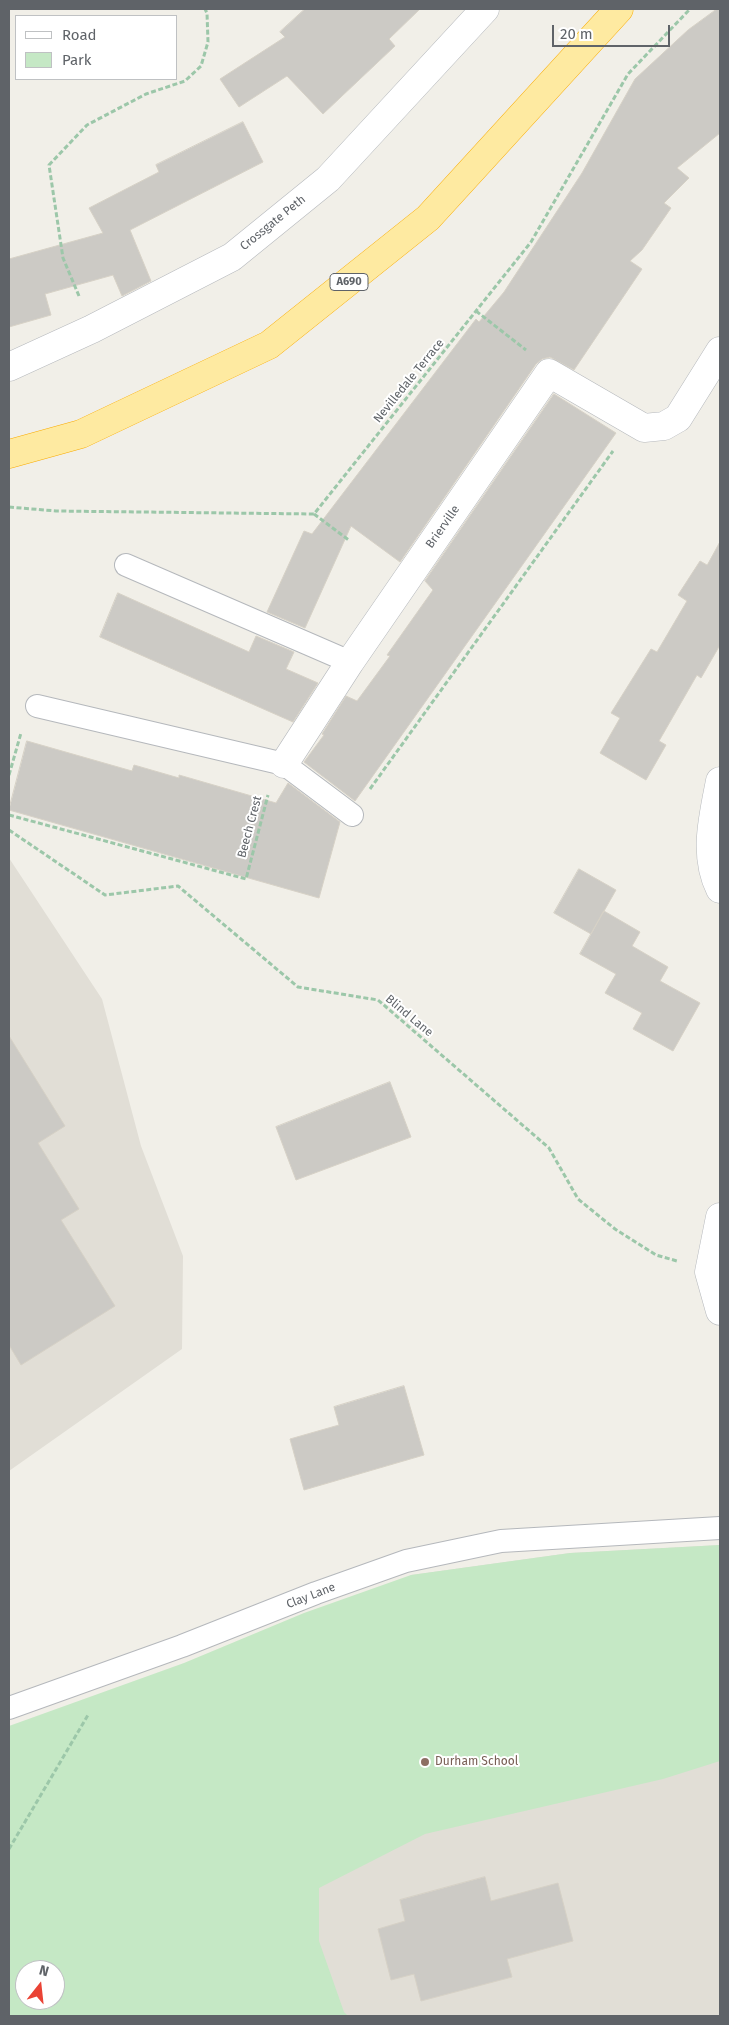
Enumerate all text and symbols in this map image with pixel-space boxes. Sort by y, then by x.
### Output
legend [15,15,178,80]
scale bar [554,15,672,47]
text: 20 m [560,25,593,43]
text: Road [62,26,97,44]
text: Park [62,51,92,69]
street label: Crossgate Peth [237,192,309,254]
road number: A690 [330,274,368,290]
street label: Nevilledale Terrace [371,336,447,426]
street label: Brierville [423,503,463,551]
street label: Beech Crest [235,794,265,860]
street label: Blind Lane [382,992,436,1040]
street label: Clay Lane [284,1580,338,1612]
place label: Durham School [435,1755,518,1769]
marker: Durham School [419,1756,431,1768]
north arrow [15,1960,65,2010]
text: N [37,1962,51,1981]

